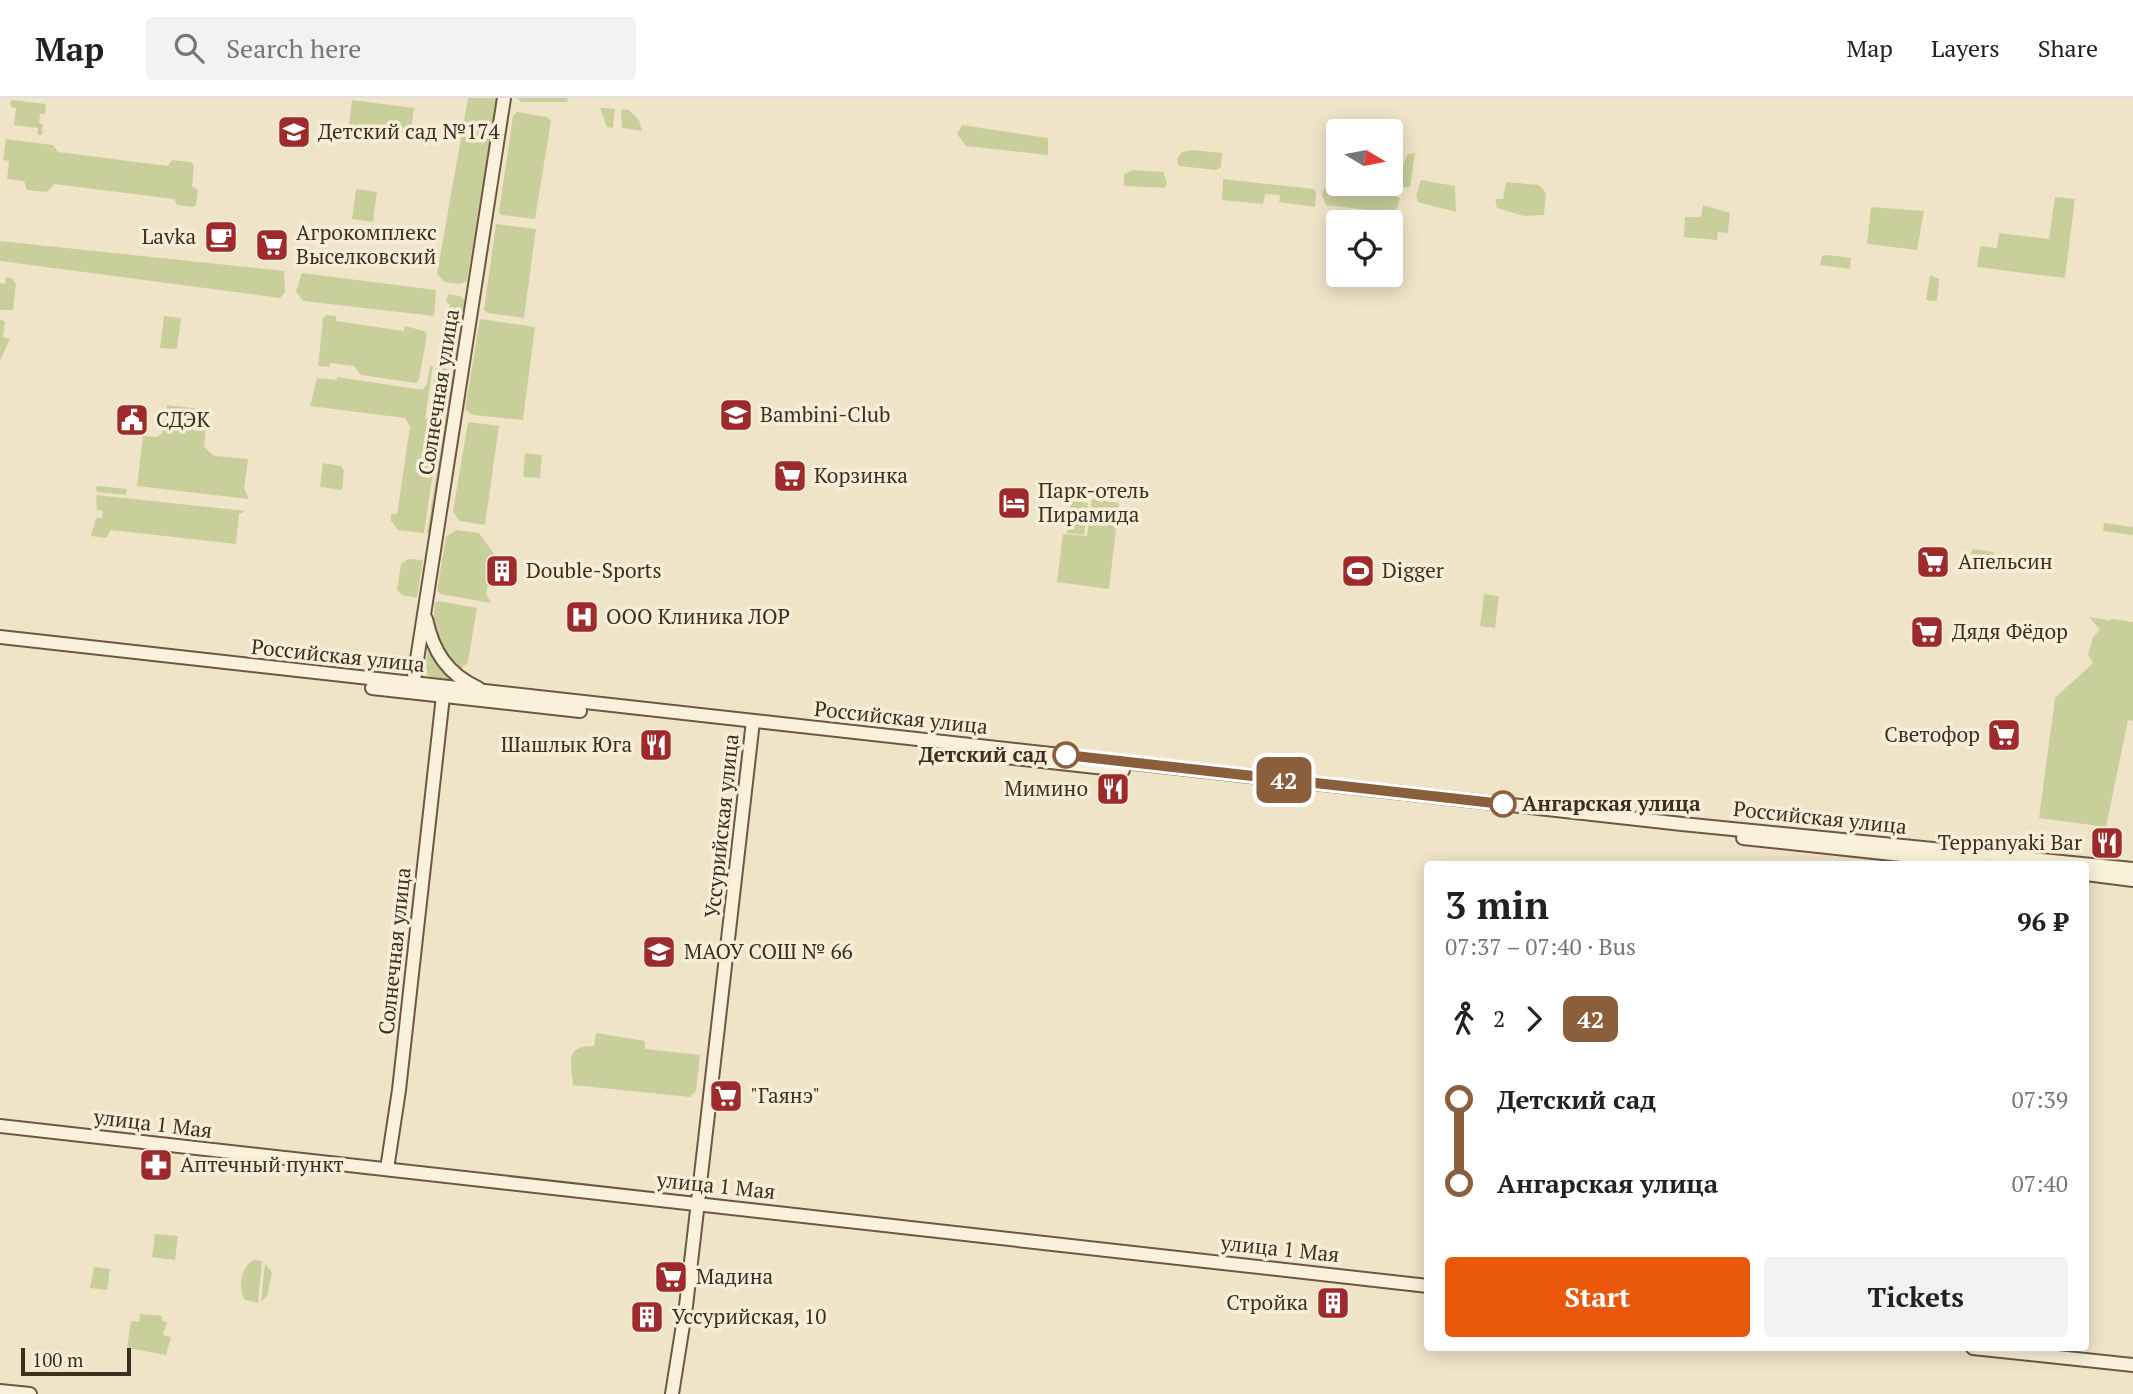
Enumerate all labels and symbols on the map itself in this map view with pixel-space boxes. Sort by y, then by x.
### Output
school or university icon: Детский сад №174 [275,113,313,151]
place label: Детский сад №174 [318,117,501,145]
north arrow [1326,119,1404,196]
cafe icon: Lavka [202,218,240,256]
place label: Агрокомплекс Выселковский [296,218,437,270]
place label: Lavka [142,222,196,250]
supermarket icon: Агрокомплекс Выселковский [253,226,291,264]
street label: Солнечная улица [411,306,465,477]
school or university icon: Bambini-Club [717,396,755,434]
place label: Bambini-Club [760,400,890,428]
public building icon: СДЭК [113,401,151,439]
place label: СДЭК [156,405,210,433]
supermarket icon: Корзинка [771,457,809,495]
place label: Корзинка [814,461,908,489]
place label: Парк-отель Пирамида [1038,476,1149,528]
hotel icon: Парк-отель Пирамида [995,484,1033,522]
supermarket icon: Апельсин [1914,543,1952,581]
place label: Апельсин [1958,547,2053,575]
building icon: Double-Sports [483,552,521,590]
sports icon: Digger [1339,552,1377,590]
place label: Double-Sports [526,556,662,584]
place label: Digger [1382,556,1444,584]
hospital icon: ООО Клиника ЛОР [563,598,601,636]
place label: ООО Клиника ЛОР [606,602,790,630]
supermarket icon: Дядя Фёдор [1908,613,1946,651]
place label: Дядя Фёдор [1952,617,2068,645]
street label: Российская улица [250,632,427,678]
street label: Российская улица [813,694,990,740]
supermarket icon: Светофор [1985,716,2023,754]
place label: Светофор [1884,720,1980,748]
restaurant icon: Шашлык Юга [637,726,675,764]
place label: Шашлык Юга [501,730,632,758]
street label: Уссурийская улица [697,732,745,919]
place label: Детский сад [919,740,1047,768]
marker: Детский сад [1053,742,1079,768]
line badge: 42 [1252,757,1316,803]
restaurant icon: Мимино [1094,770,1132,808]
place label: Мимино [1004,774,1088,802]
place label: Ангарская улица [1522,789,1701,817]
marker: Ангарская улица [1490,791,1516,817]
street label: Российская улица [1732,794,1909,840]
restaurant icon: Teppanyaki Bar [2088,824,2126,862]
place label: Teppanyaki Bar [1938,828,2082,856]
street label: Солнечная улица [371,866,417,1036]
school or university icon: МАОУ СОШ № 66 [640,933,678,971]
place label: МАОУ СОШ № 66 [684,937,853,965]
supermarket icon: "Гаянэ" [707,1077,745,1115]
place label: "Гаянэ" [750,1081,820,1109]
street label: улица 1 Мая [91,1102,214,1144]
pharmacy icon: Аптечный пункт [137,1146,175,1184]
place label: Аптечный пункт [180,1150,344,1178]
street label: улица 1 Мая [654,1165,777,1205]
street label: улица 1 Мая [1218,1228,1341,1268]
supermarket icon: Мадина [652,1258,690,1296]
place label: Мадина [696,1262,774,1290]
building icon: Стройка [1314,1284,1352,1322]
place label: Стройка [1226,1288,1308,1316]
building icon: Уссурийская, 10 [628,1298,666,1336]
place label: Уссурийская, 10 [672,1302,826,1330]
scale bar [21,1345,131,1377]

